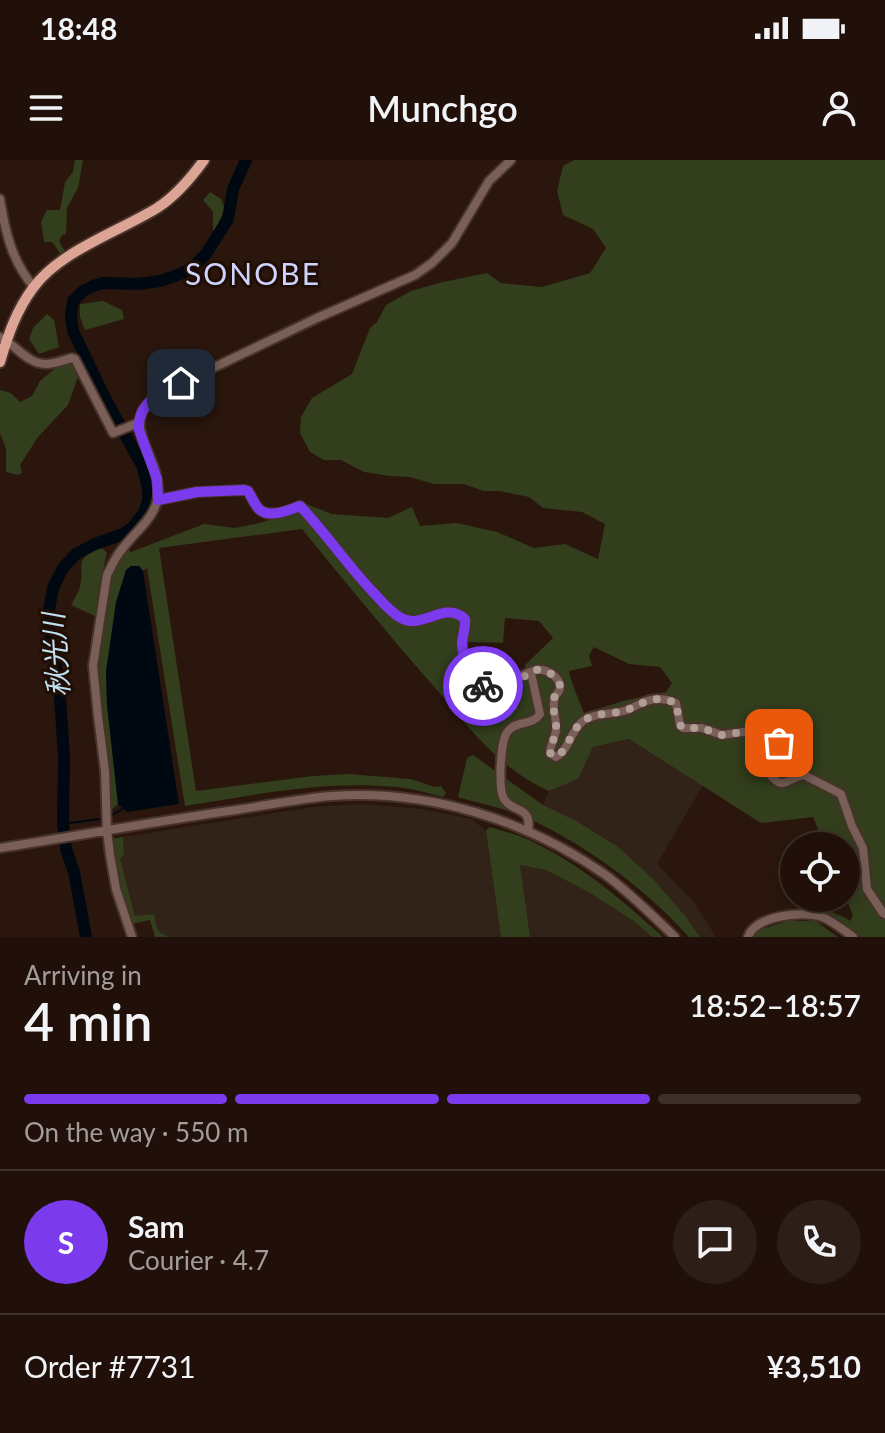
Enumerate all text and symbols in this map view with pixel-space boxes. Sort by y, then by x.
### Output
text: 18:48 [40,10,117,46]
icon: menu [24,86,68,130]
text: Munchgo [367,86,518,130]
icon: person [817,86,861,130]
district label: SONOBE [185,255,321,291]
pin [147,349,215,417]
icon: home [159,361,203,405]
water label: 秋光川 [35,609,75,698]
courier [443,646,523,726]
icon: bike [461,664,505,708]
pin [745,709,813,777]
icon: bag [757,721,801,765]
map controls [780,832,860,912]
button: locate [780,832,860,912]
text: Arriving in [24,959,142,991]
text: 18:52–18:57 [689,987,861,1023]
text: 4 min [24,990,152,1052]
text: On the way · 550 m [24,1116,248,1148]
button: chat [673,1200,757,1284]
button: phone [777,1200,861,1284]
text: Sam [128,1208,185,1244]
text: S [58,1224,74,1260]
text: Courier · 4.7 [128,1244,269,1276]
text: Order #7731 [24,1348,196,1384]
text: ¥3,510 [767,1348,861,1384]

